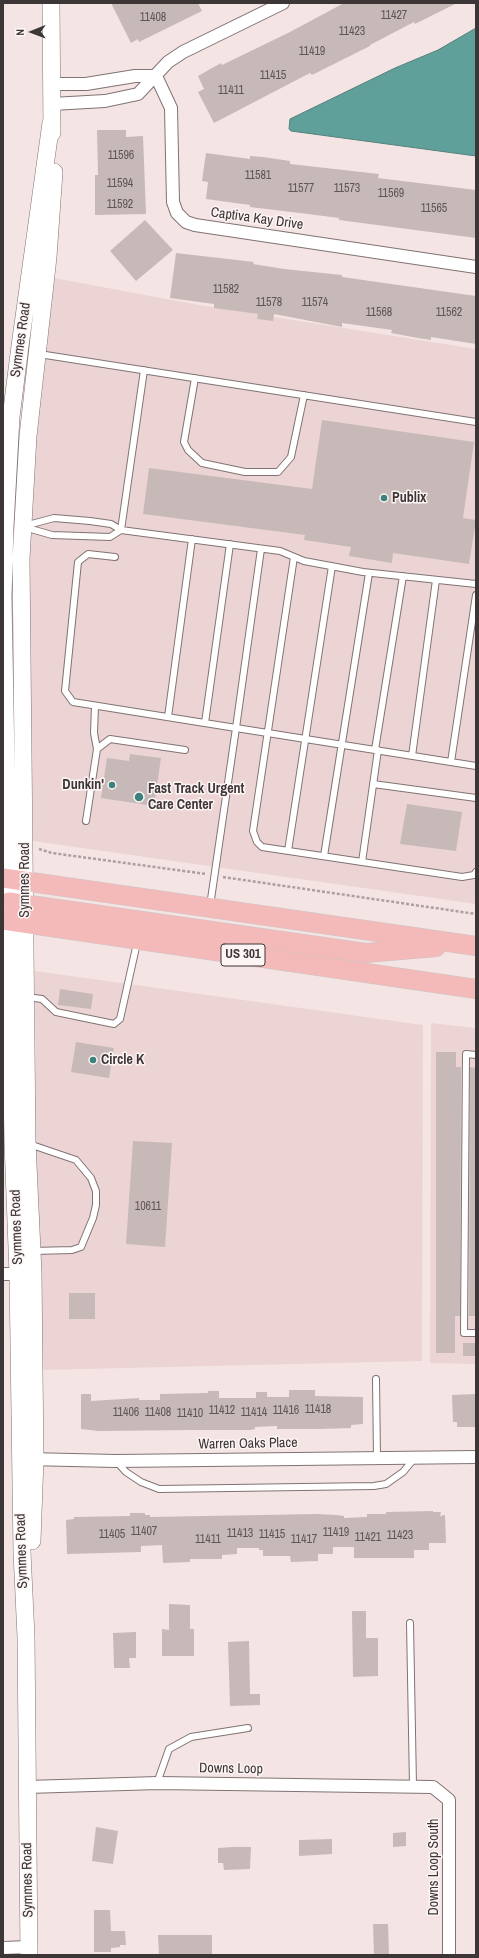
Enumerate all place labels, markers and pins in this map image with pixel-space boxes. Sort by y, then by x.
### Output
place label: Publix [392,490,426,506]
marker: Publix [379,493,389,503]
place label: Dunkin' [62,777,104,793]
marker: Dunkin' [107,780,117,790]
place label: Fast Track Urgent Care Center [148,781,244,814]
marker: Fast Track Urgent Care Center [133,791,145,803]
place label: Circle K [101,1052,144,1068]
marker: Circle K [88,1055,98,1065]

